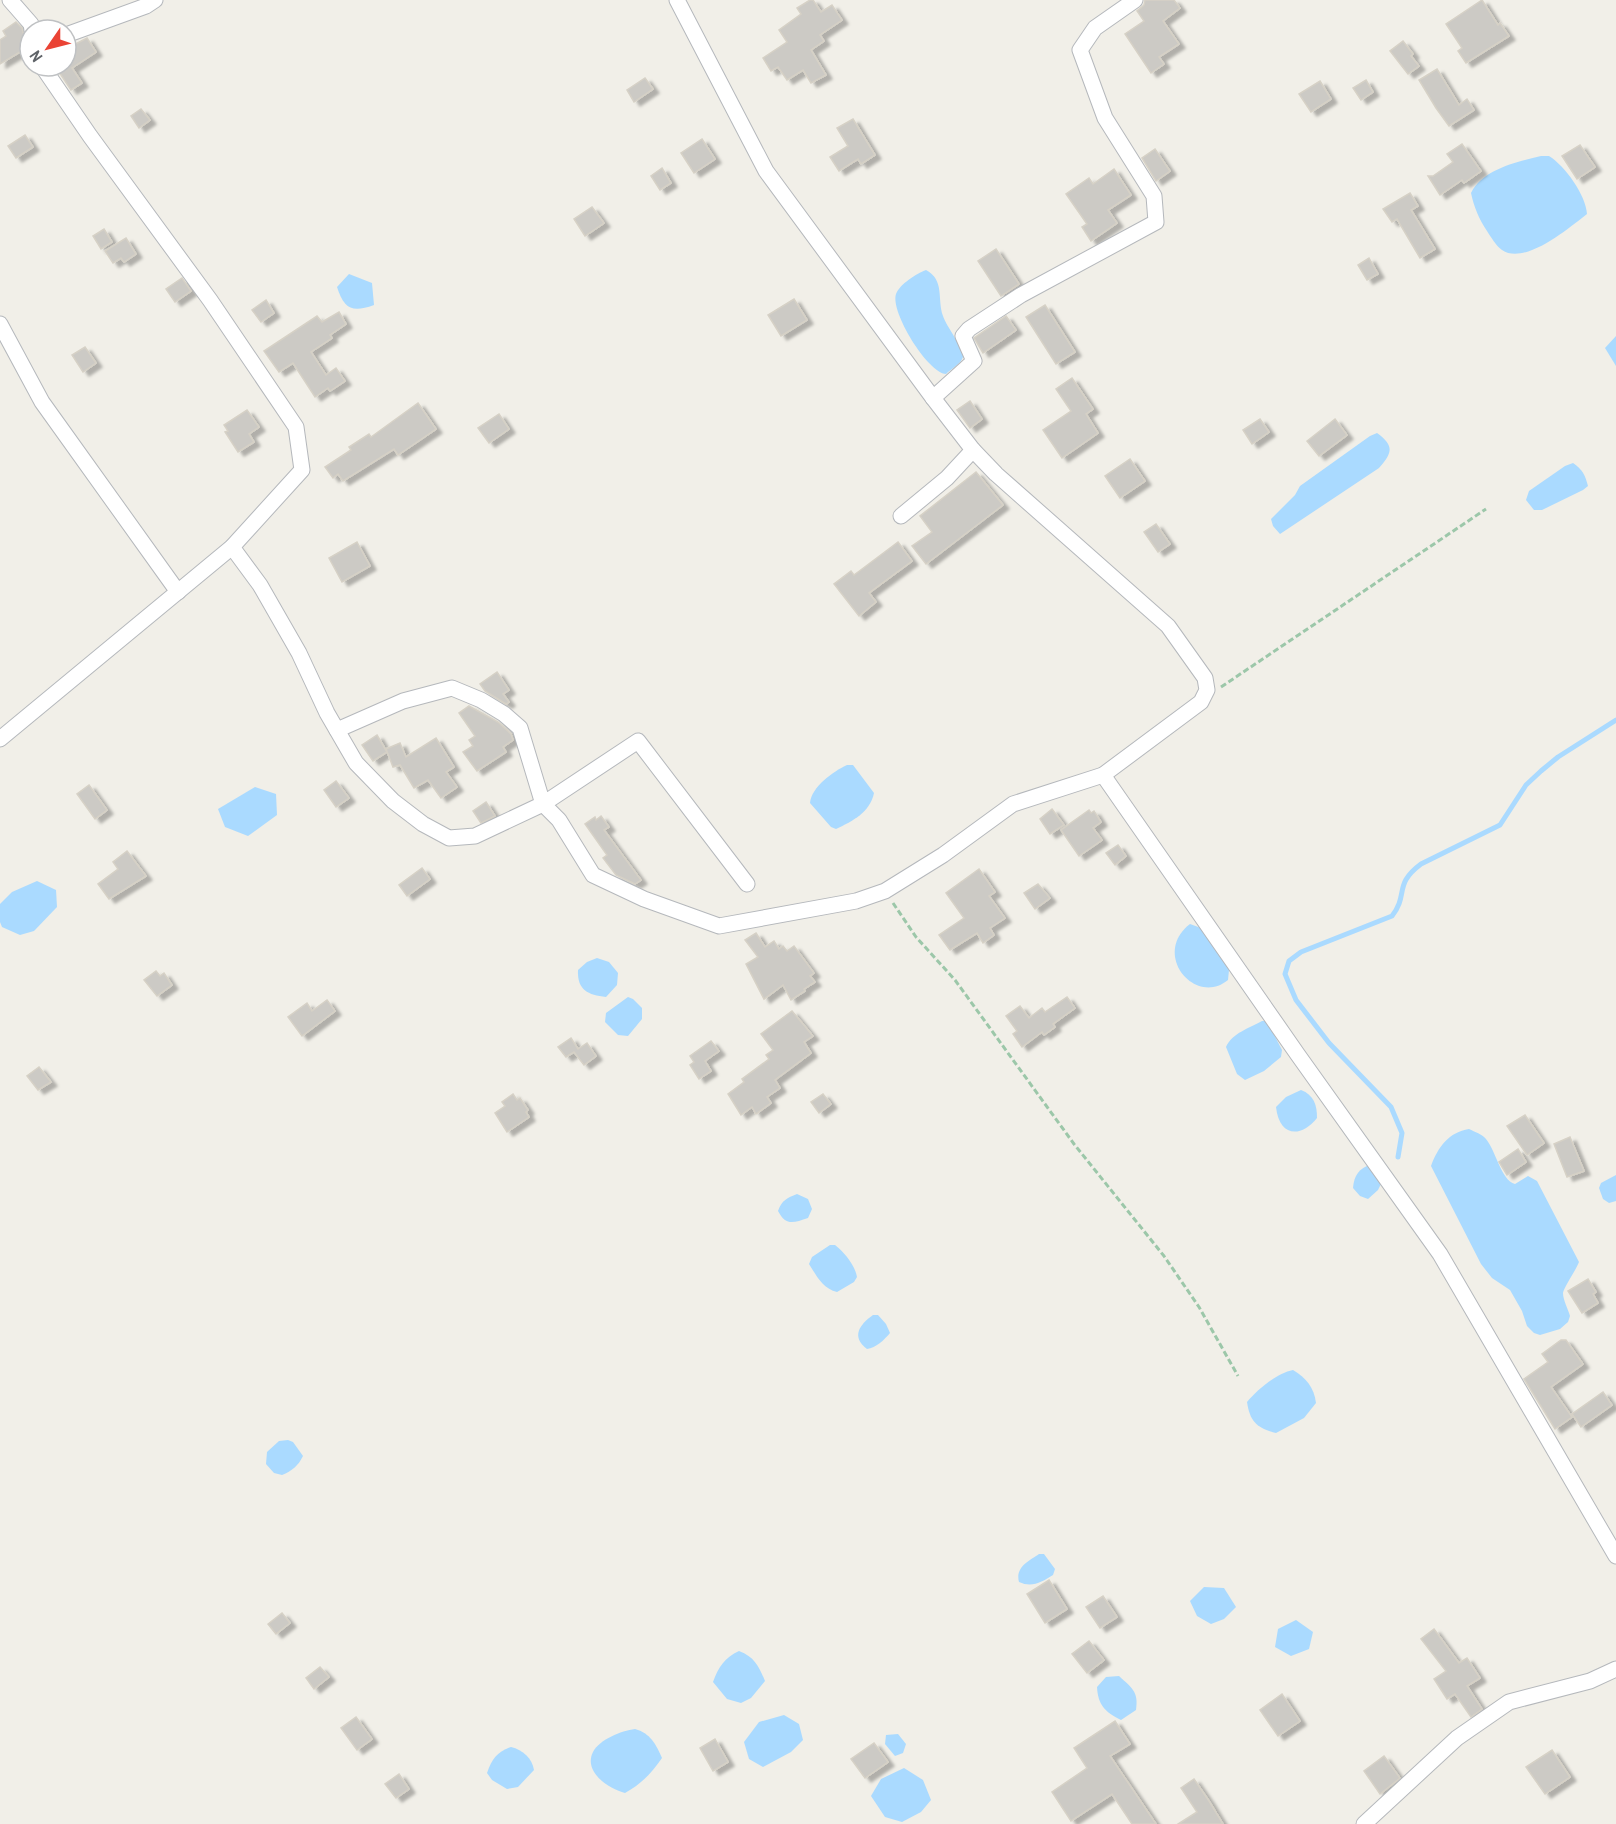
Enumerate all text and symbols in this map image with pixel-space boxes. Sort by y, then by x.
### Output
north arrow [18,18,78,78]
text: N [24,46,47,67]

